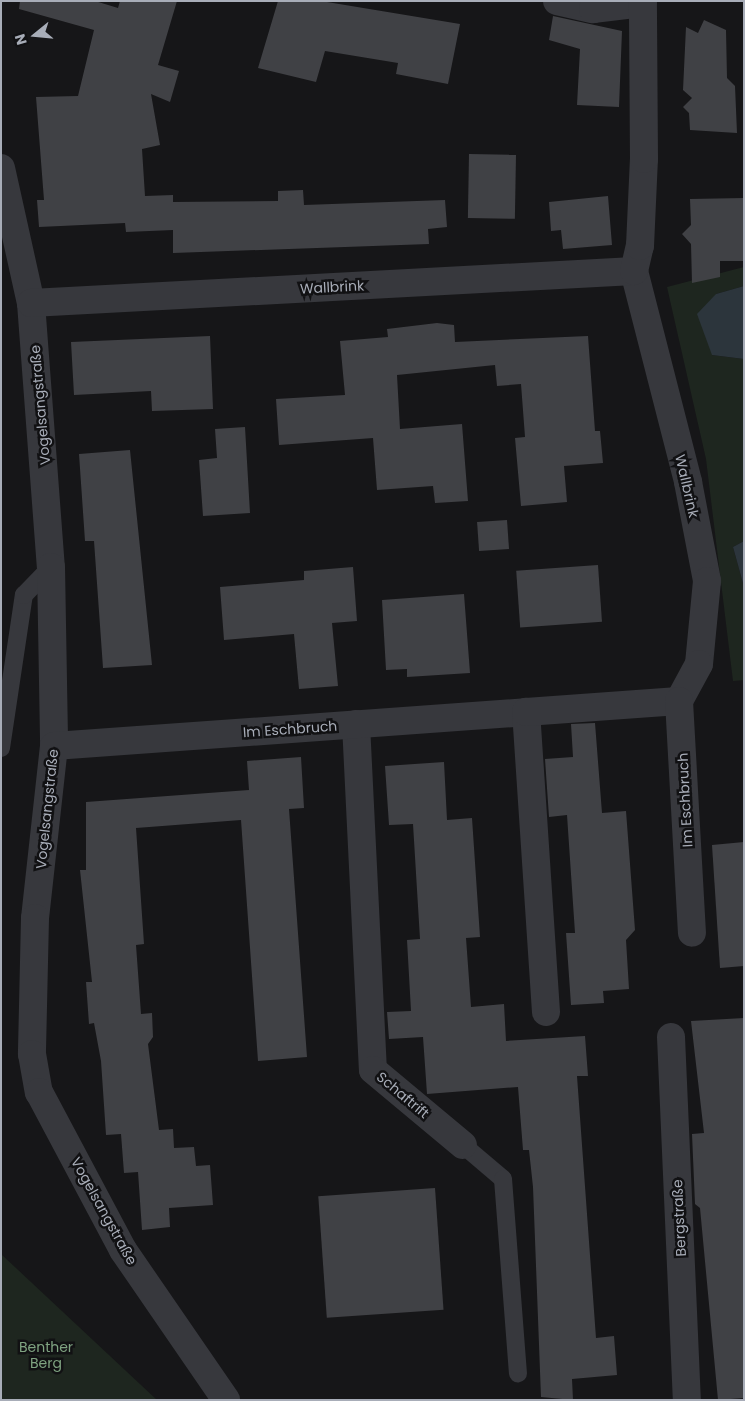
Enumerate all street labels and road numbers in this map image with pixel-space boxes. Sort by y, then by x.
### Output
street label: Wallbrink [299,277,365,297]
street label: Vogelsangstraße [26,344,54,466]
street label: Wallbrink [672,453,702,519]
street label: Im Eschbruch [242,717,338,741]
street label: Vogelsangstraße [32,748,62,870]
street label: Im Eschbruch [674,752,696,848]
street label: Schaftrift [373,1068,433,1122]
street label: Vogelsangstraße [67,1154,141,1268]
street label: Bergstraße [669,1179,689,1257]

